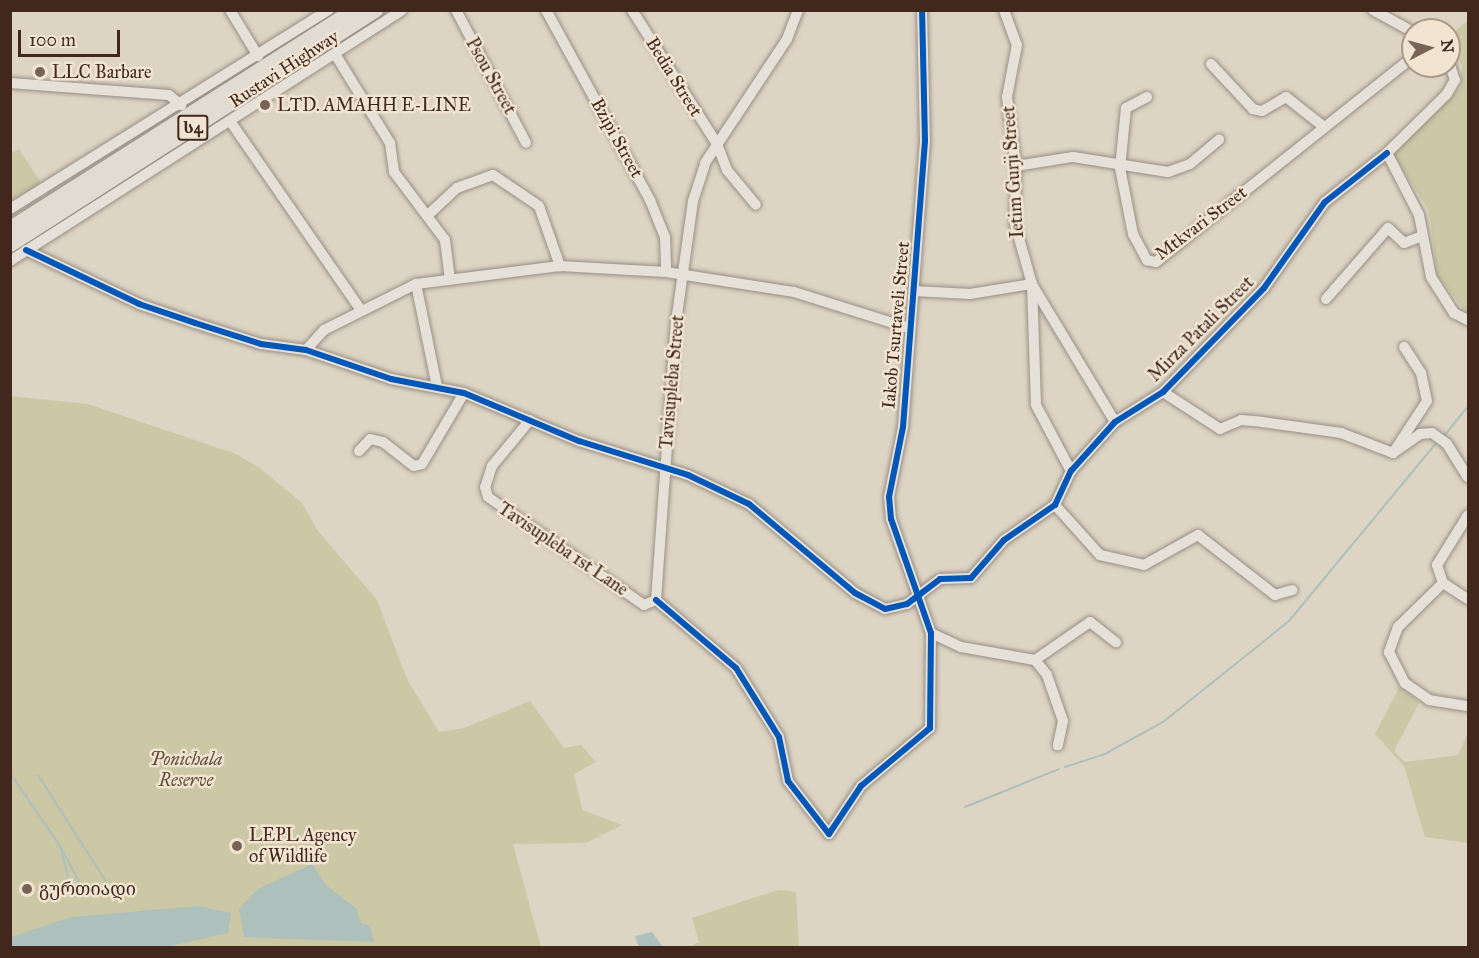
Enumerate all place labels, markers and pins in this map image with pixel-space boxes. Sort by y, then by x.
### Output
place label: LLC Barbare [52,61,151,83]
marker: LLC Barbare [33,65,47,79]
place label: LTD. AMAHH E-LINE [277,94,471,116]
marker: LTD. AMAHH E-LINE [258,98,272,112]
place label: LEPL Agency of Wildlife [249,825,356,868]
marker: LEPL Agency of Wildlife [230,839,244,853]
place label: გურთიადი [39,878,136,900]
marker: გურთიადი [20,882,34,896]

